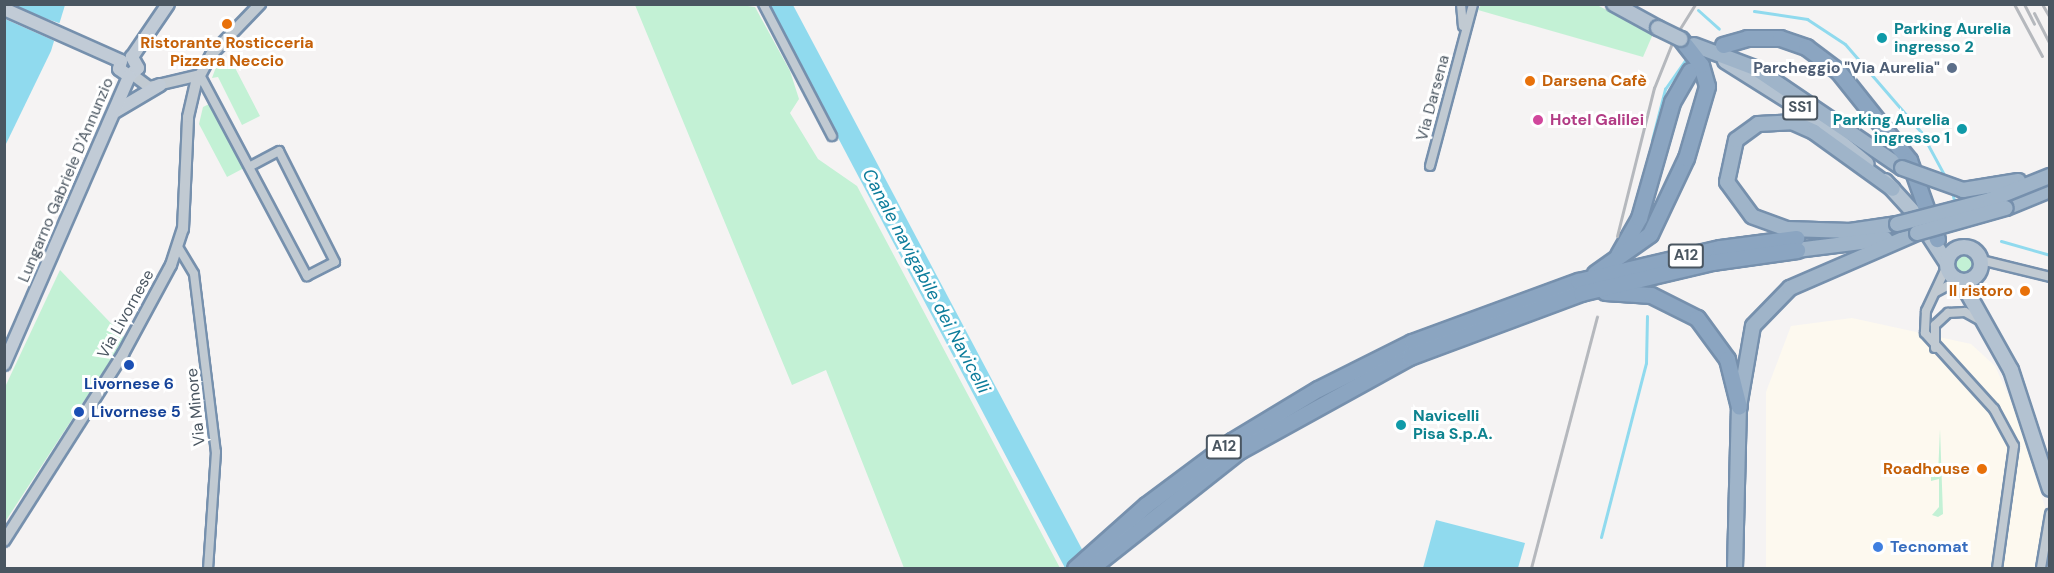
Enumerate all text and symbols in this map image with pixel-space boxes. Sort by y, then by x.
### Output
marker: Ristorante Rosticceria Pizzera Neccio [220,17,234,31]
place label: Parking Aurelia ingresso 2 [1894,19,2011,57]
marker: Parking Aurelia ingresso 2 [1875,31,1889,45]
place label: Ristorante Rosticceria Pizzera Neccio [140,33,314,71]
street label: Via Darsena [1412,53,1454,143]
place label: Parcheggio "Via Aurelia" [1753,58,1940,78]
marker: Parcheggio "Via Aurelia" [1945,61,1959,75]
place label: Darsena Cafè [1542,71,1647,91]
marker: Darsena Cafè [1523,74,1537,88]
street label: Lungarno Gabriele D'Annunzio [14,75,118,285]
road number: SS1 [1782,96,1818,120]
place label: Hotel Galilei [1550,110,1644,130]
place label: Parking Aurelia ingresso 1 [1833,110,1950,148]
marker: Hotel Galilei [1531,113,1545,127]
marker: Parking Aurelia ingresso 1 [1955,122,1969,136]
water label: Canale navigabile dei Navicelli [858,165,994,397]
road number: A12 [1666,244,1706,268]
street label: Via Livornese [94,266,158,362]
place label: Il ristoro [1949,281,2013,301]
marker: Il ristoro [2018,284,2032,298]
marker: Livornese 6 [122,358,136,372]
street label: Via Minore [182,367,210,447]
place label: Livornese 6 [84,374,174,394]
place label: Livornese 5 [91,402,181,422]
marker: Livornese 5 [72,405,86,419]
place label: Navicelli Pisa S.p.A. [1413,406,1492,444]
marker: Navicelli Pisa S.p.A. [1394,418,1408,432]
road number: A12 [1204,435,1244,459]
place label: Roadhouse [1883,459,1970,479]
marker: Roadhouse [1975,462,1989,476]
place label: Tecnomat [1890,537,1968,557]
marker: Tecnomat [1871,540,1885,554]

